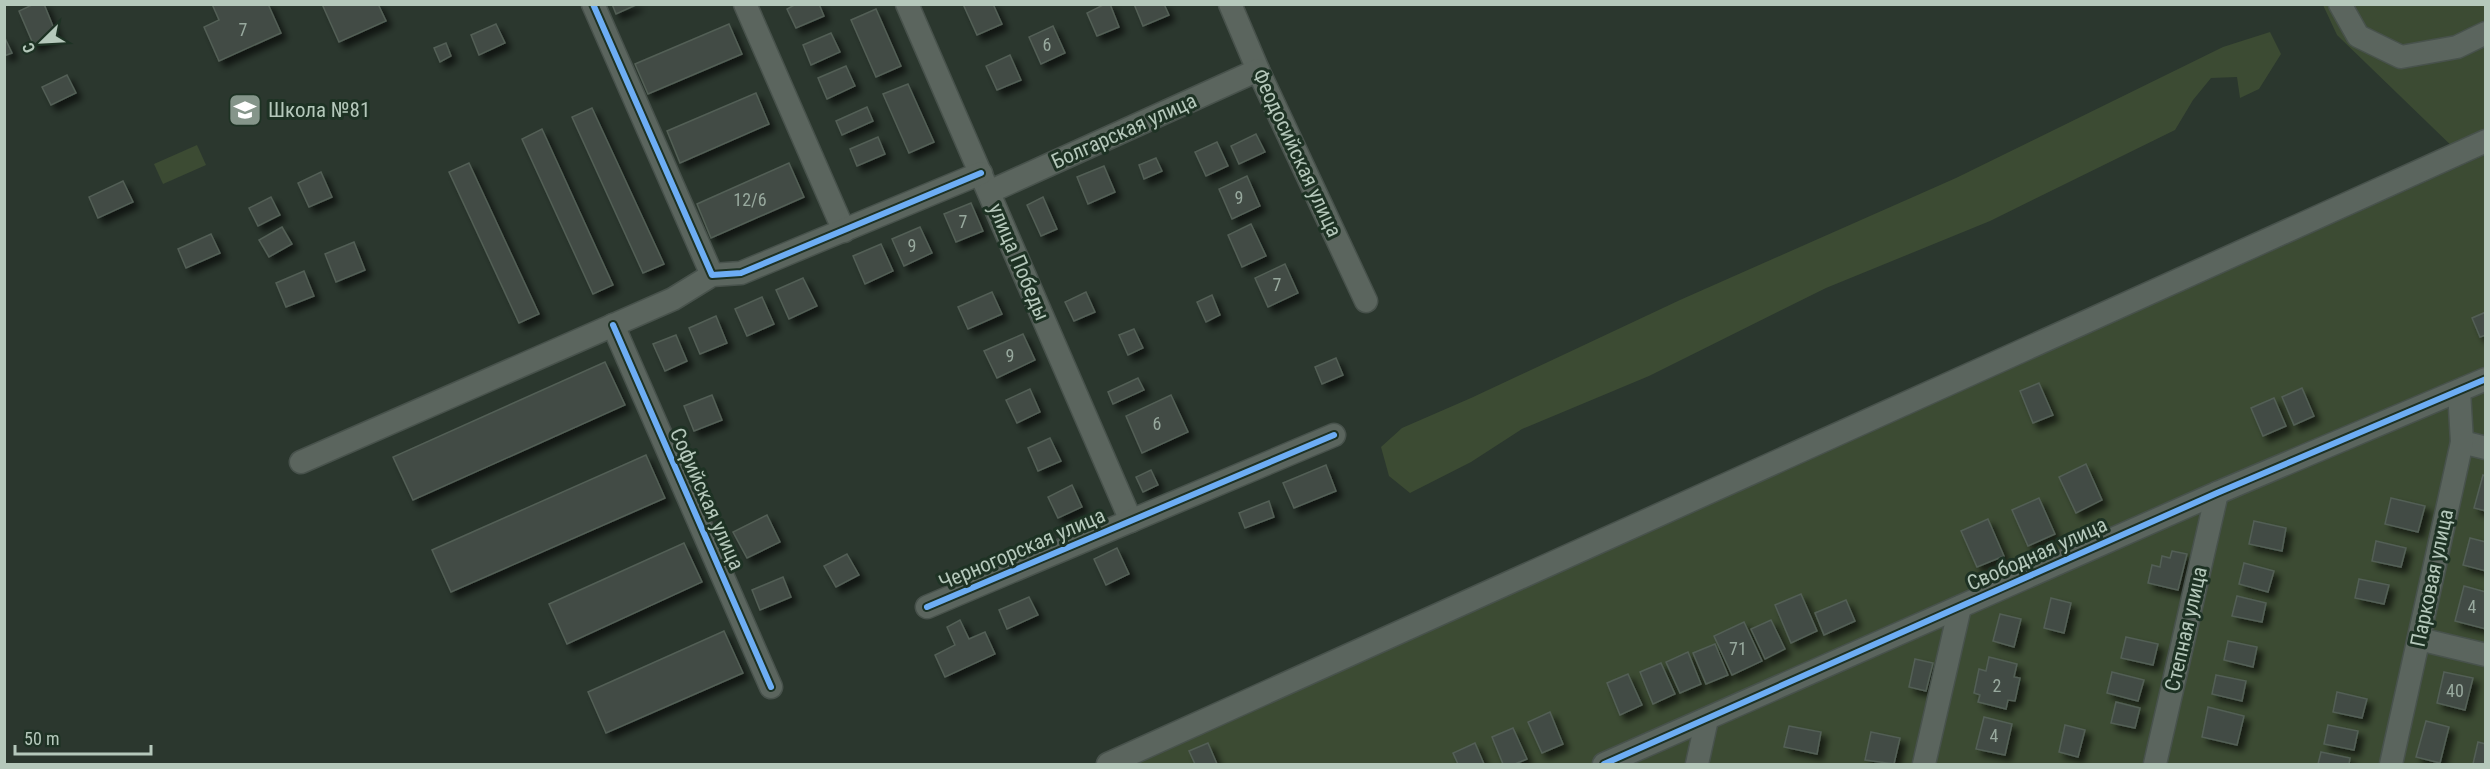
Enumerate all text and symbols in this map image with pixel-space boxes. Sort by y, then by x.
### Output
north arrow [12,12,72,72]
house number: 7 [239,19,248,40]
house number: 6 [1043,34,1051,55]
text: С [18,40,39,56]
street label: Феодосийская улица [1248,65,1346,241]
street label: Болгарская улица [1048,88,1200,174]
school or university icon: Школа №81 [227,92,263,128]
place label: Школа №81 [268,98,370,122]
house number: 9 [1235,187,1243,208]
house number: 12/6 [733,189,767,210]
street label: улица Победы [984,200,1054,324]
house number: 7 [959,211,968,232]
house number: 9 [908,235,916,256]
house number: 7 [1273,274,1282,295]
house number: 9 [1006,345,1014,366]
house number: 6 [1153,413,1161,434]
street label: Софийская улица [665,424,749,574]
street label: Черногорская улица [935,503,1109,595]
street label: Парковая улица [2406,507,2458,649]
street label: Свободная улица [1963,512,2111,596]
street label: Степная улица [2160,564,2212,694]
house number: 4 [2468,596,2477,617]
house number: 71 [1729,638,1747,659]
house number: 2 [1993,675,2002,696]
house number: 40 [2446,680,2464,701]
scale bar [15,718,152,756]
house number: 4 [1990,725,1999,746]
text: 50 m [24,728,59,749]

